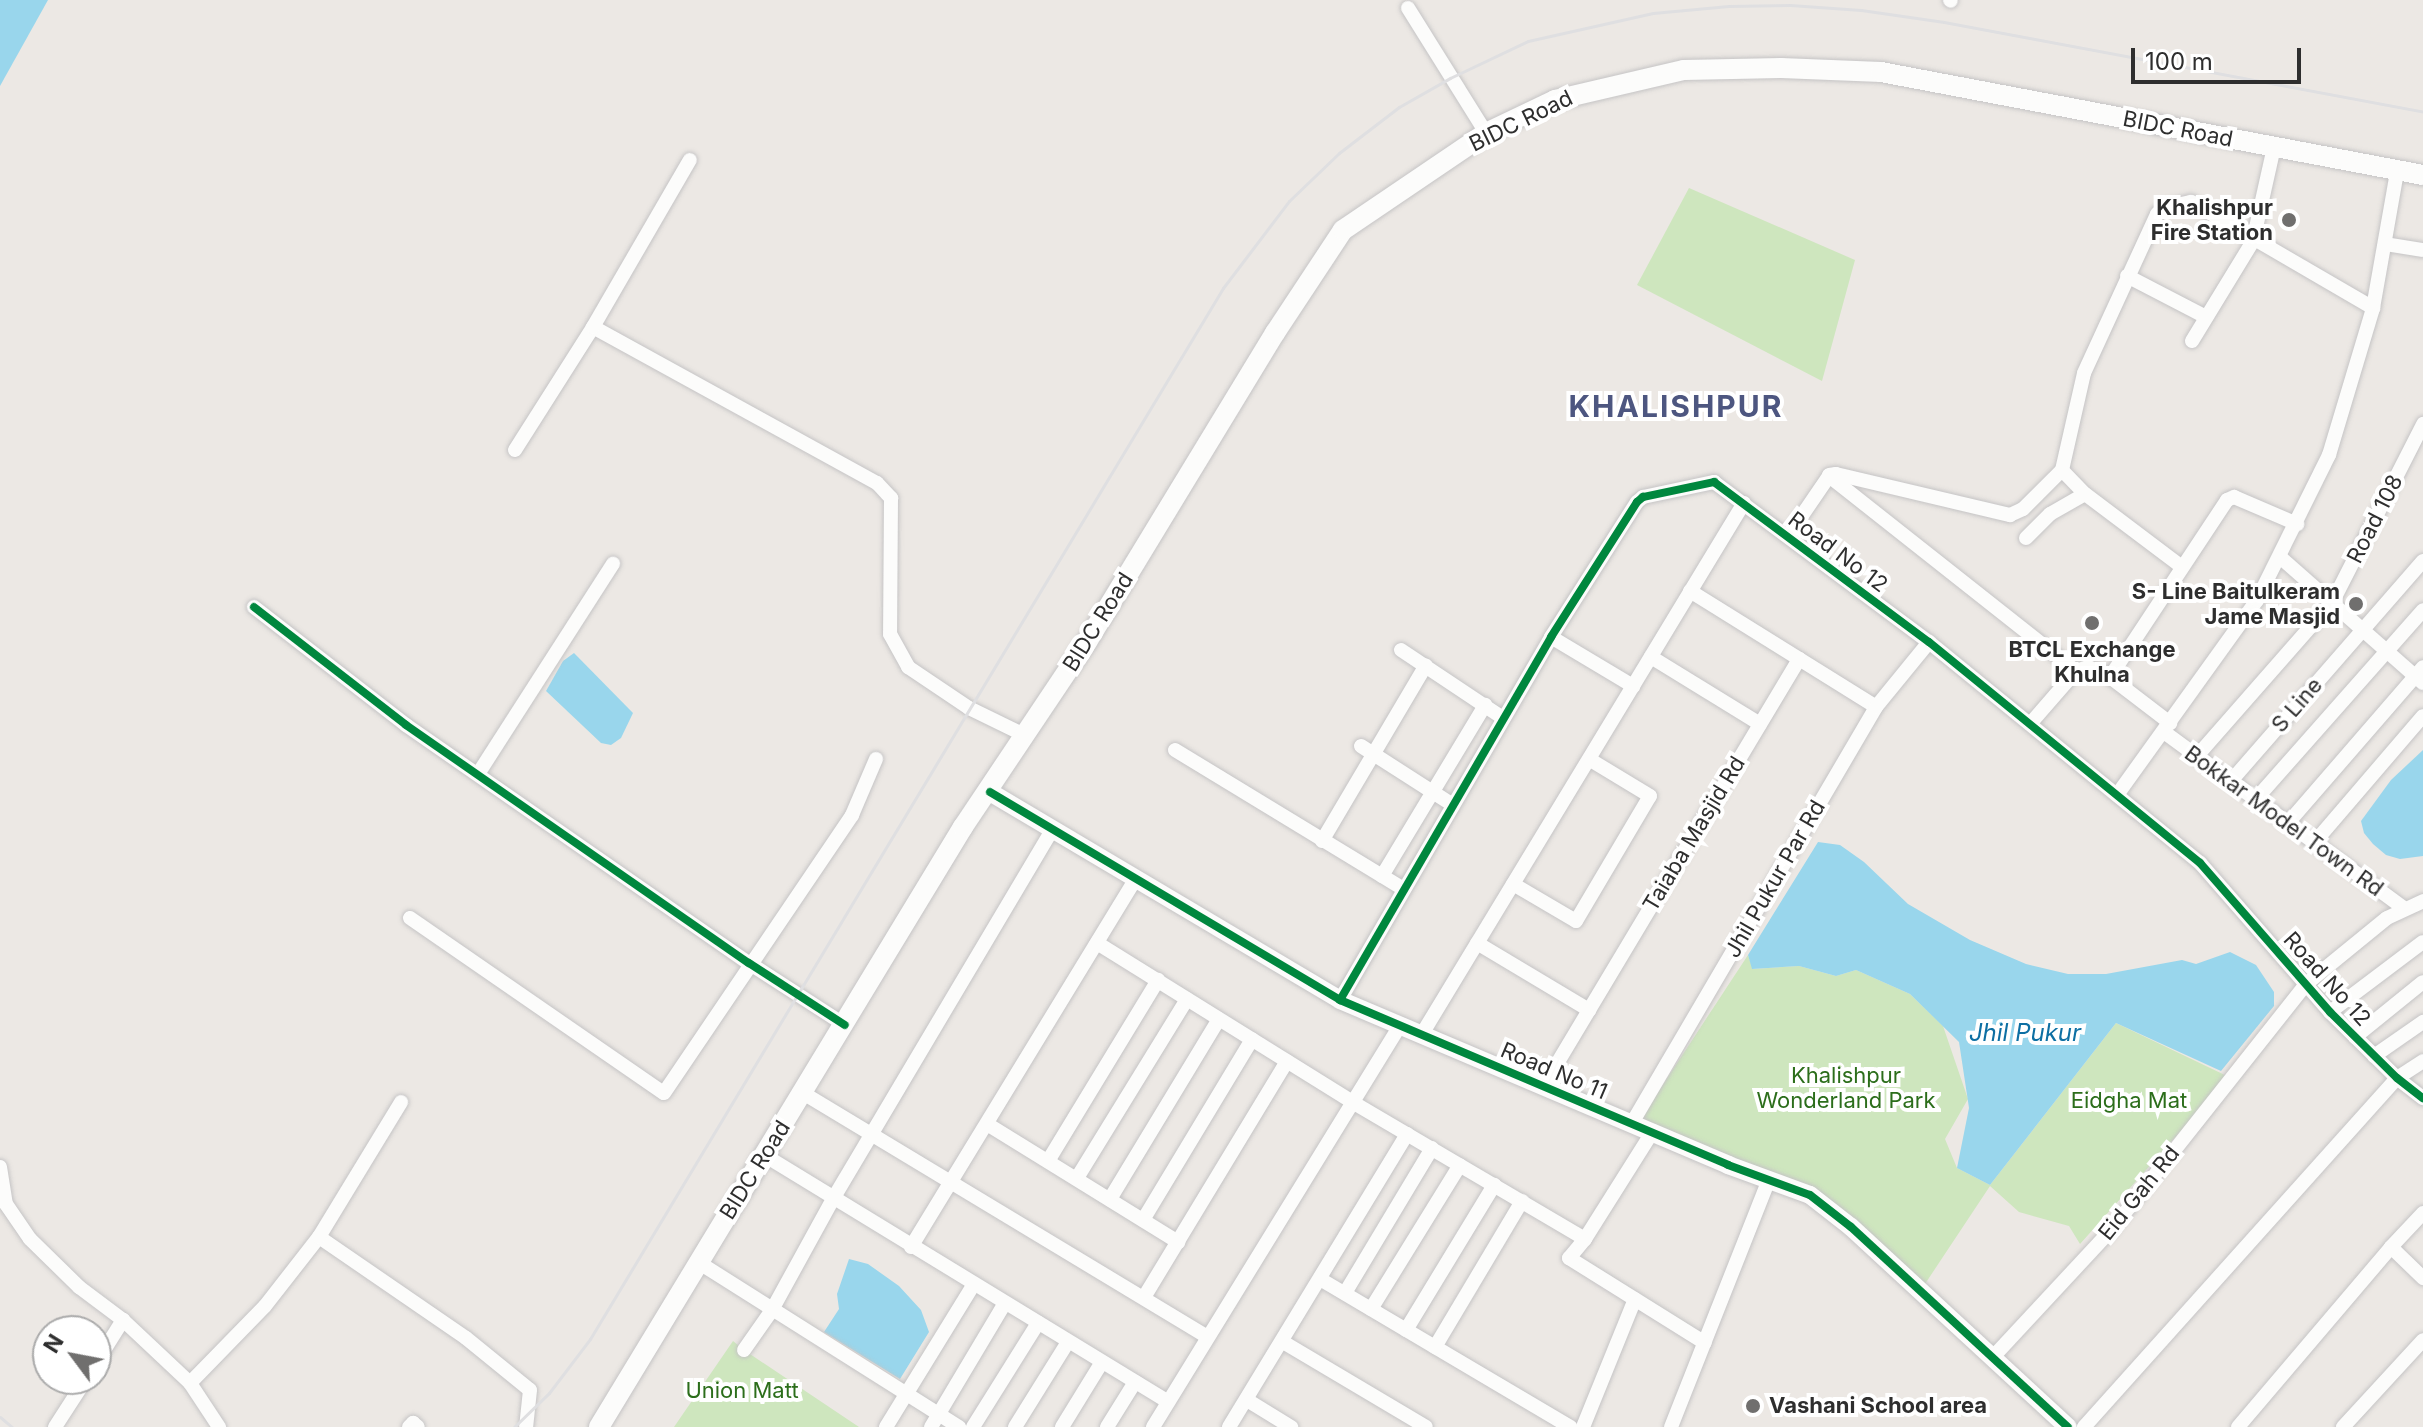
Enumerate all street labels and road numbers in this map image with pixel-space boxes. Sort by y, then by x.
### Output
street label: BIDC Road [1465,85,1577,157]
street label: BIDC Road [2121,105,2235,153]
street label: Road 108 [2342,470,2408,568]
street label: Road No 12 [1783,506,1893,598]
street label: BIDC Road [1057,568,1139,676]
street label: S Line [2266,672,2328,738]
street label: Bokkar Model Town Rd [2179,740,2389,902]
street label: Taiaba Masjid Rd [1637,752,1751,916]
street label: Jhil Pukur Par Rd [1719,796,1831,962]
street label: Road No 12 [2278,926,2376,1032]
street label: Road No 11 [1497,1037,1611,1105]
street label: BIDC Road [714,1116,796,1224]
street label: Eid Gah Rd [2093,1141,2185,1245]

